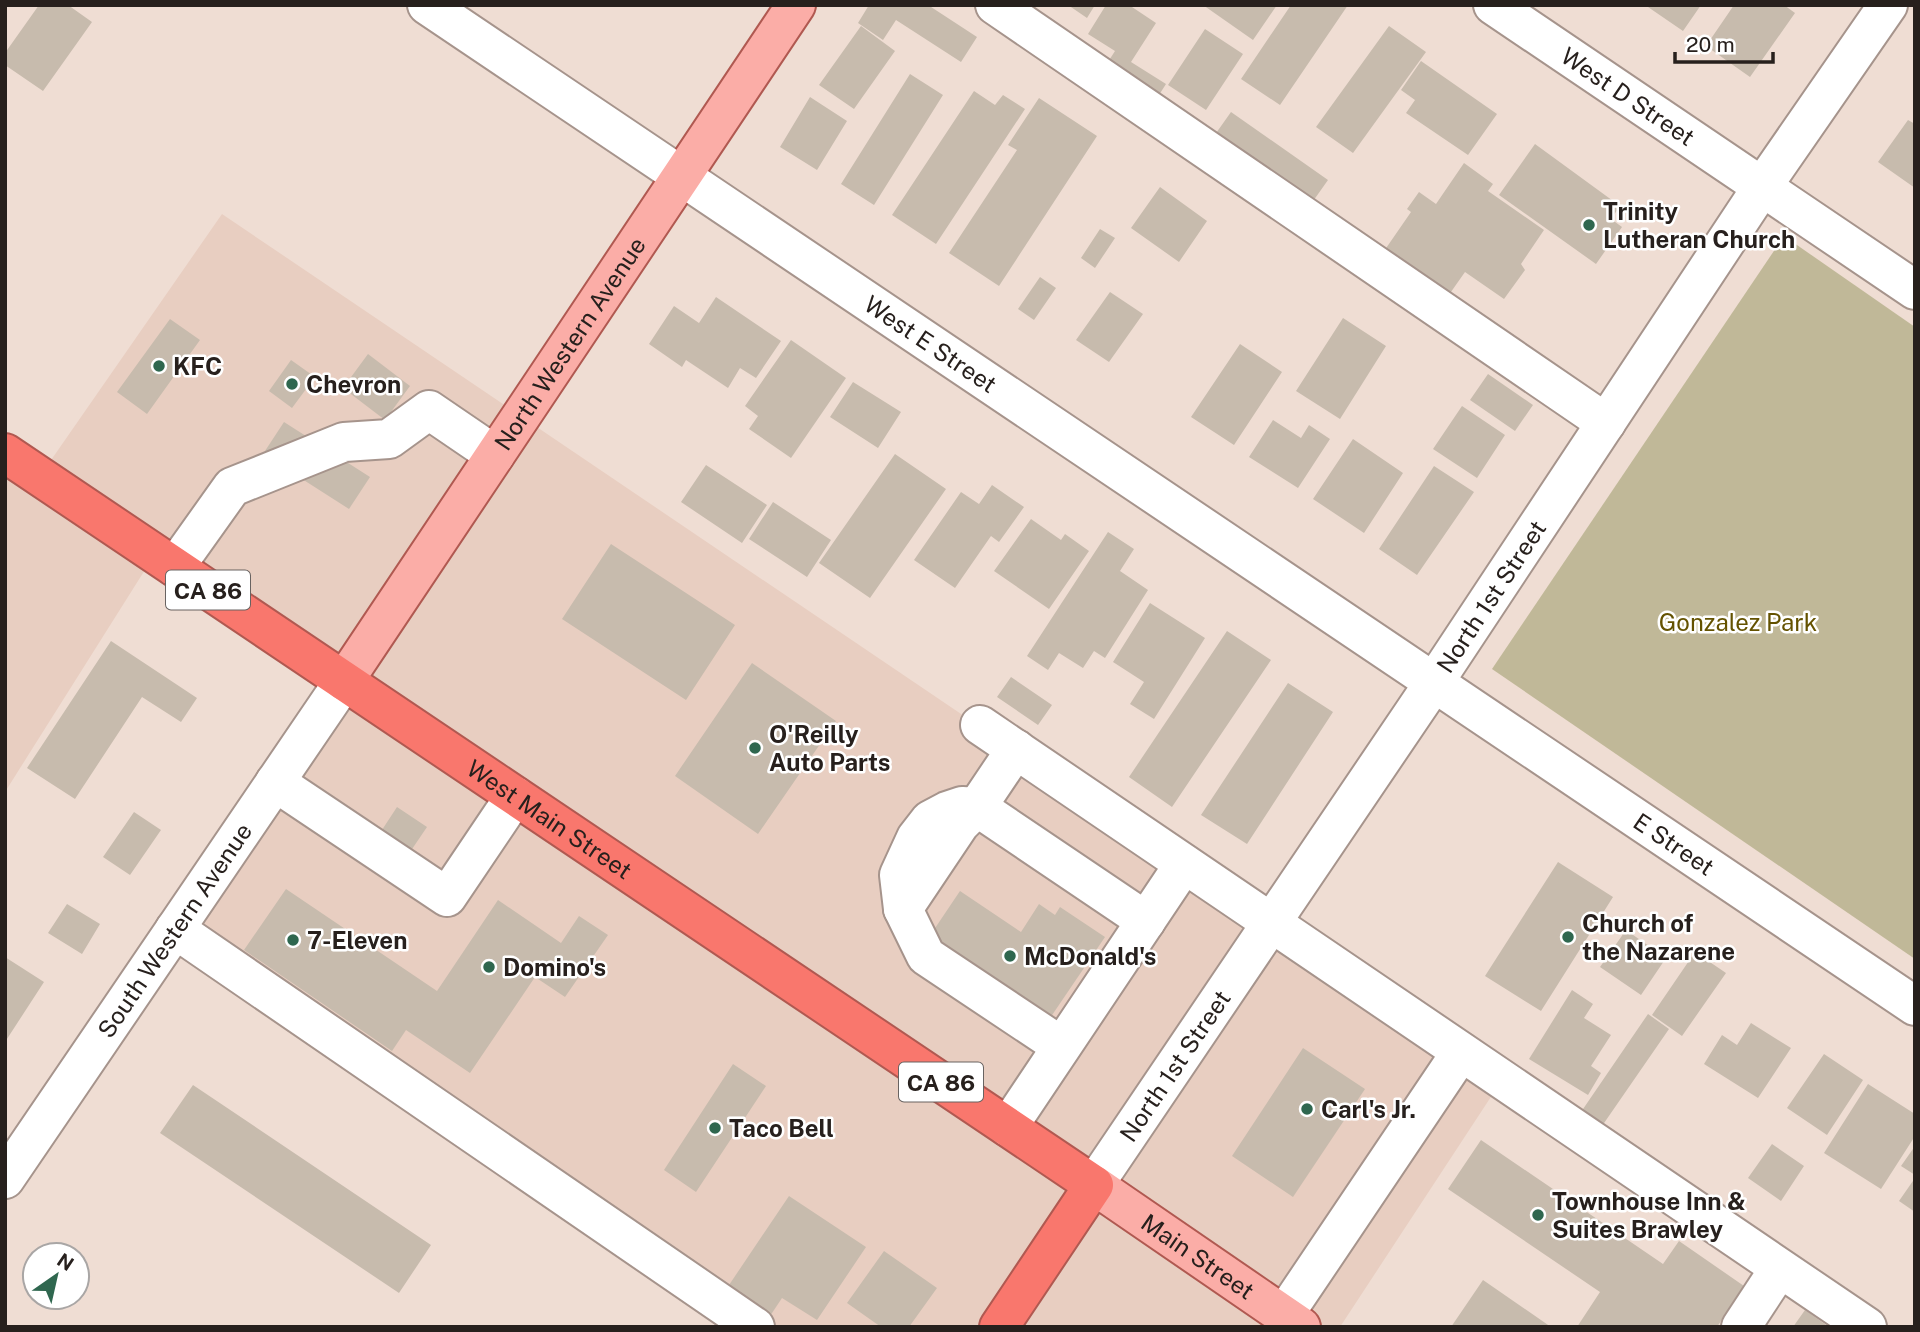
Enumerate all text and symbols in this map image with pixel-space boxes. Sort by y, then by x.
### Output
scale bar [1675,21,1773,65]
text: 20 m [1686,32,1735,57]
street label: West D Street [1556,41,1700,151]
place label: Trinity Lutheran Church [1603,197,1795,253]
marker: Trinity Lutheran Church [1581,217,1597,233]
street label: North Western Avenue [488,232,651,455]
street label: West E Street [859,289,1002,398]
place label: KFC [173,352,222,380]
marker: KFC [151,358,167,374]
place label: Chevron [306,370,401,398]
marker: Chevron [284,376,300,392]
street label: North 1st Street [1431,515,1551,678]
road number: CA 86 [166,570,250,610]
park label: Gonzalez Park [1659,608,1817,636]
place label: O'Reilly Auto Parts [769,720,890,776]
marker: O'Reilly Auto Parts [747,740,763,756]
street label: West Main Street [462,754,637,884]
street label: E Street [1629,807,1720,881]
street label: South Western Avenue [92,818,257,1043]
place label: Church of the Nazarene [1582,909,1735,965]
place label: 7-Eleven [307,926,407,954]
marker: Church of the Nazarene [1560,929,1576,945]
marker: 7-Eleven [285,932,301,948]
place label: McDonald's [1024,942,1156,970]
marker: McDonald's [1002,948,1018,964]
place label: Domino's [503,953,606,981]
marker: Domino's [481,959,497,975]
street label: North 1st Street [1114,985,1236,1147]
road number: CA 86 [899,1063,983,1102]
place label: Carl's Jr. [1321,1095,1416,1123]
marker: Carl's Jr. [1299,1101,1315,1117]
place label: Taco Bell [729,1114,834,1142]
marker: Taco Bell [707,1120,723,1136]
place label: Townhouse Inn & Suites Brawley [1552,1187,1746,1243]
marker: Townhouse Inn & Suites Brawley [1530,1207,1546,1223]
street label: Main Street [1136,1208,1260,1305]
north arrow [21,1241,91,1311]
text: N [53,1249,78,1275]

